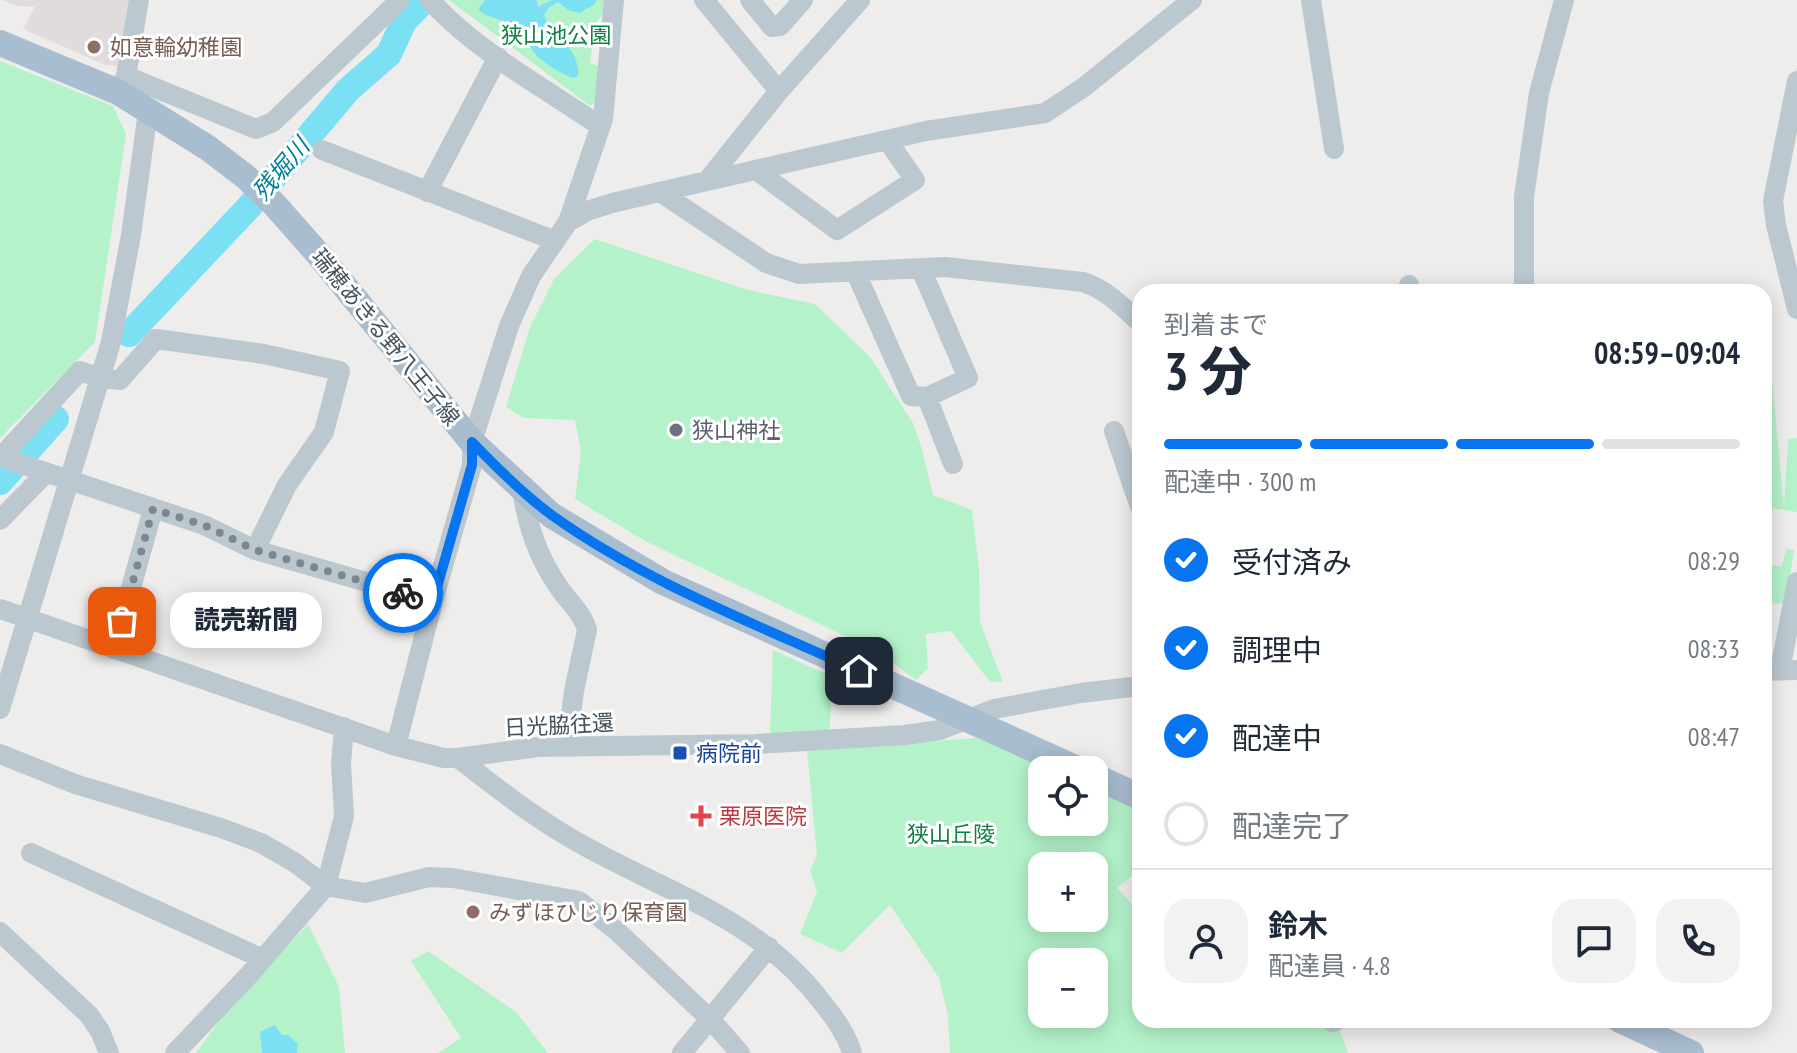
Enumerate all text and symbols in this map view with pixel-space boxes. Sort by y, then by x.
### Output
park label: 狭山池公園 [501,21,611,49]
place label: 如意輪幼稚園 [110,33,242,61]
marker: 如意輪幼稚園 [85,38,103,56]
water label: 残堀川 [246,129,318,207]
street label: 瑞穂あきる野八王子線 [306,243,466,431]
text: 到着まで [1164,308,1268,341]
text: 08:59–09:04 [1594,333,1740,372]
text: 3 分 [1164,337,1252,404]
place label: 狭山神社 [692,416,780,444]
marker: 狭山神社 [667,421,685,439]
text: 配達中 · 300 m [1164,465,1316,498]
icon: check [1164,538,1208,582]
text: 受付済み [1232,542,1352,581]
text: 08:29 [1688,544,1740,577]
courier [363,553,443,633]
icon: bike [381,571,425,615]
pin [88,587,156,655]
callout: 読売新聞 [170,593,322,649]
icon: bag [100,599,144,643]
text: 読売新聞 [194,603,298,636]
icon: check [1164,626,1208,670]
text: 調理中 [1232,630,1322,669]
text: 08:33 [1688,632,1740,665]
pin [825,637,893,705]
icon: home [837,649,881,693]
street label: 日光脇往還 [503,708,615,742]
icon: check [1164,714,1208,758]
text: 配達中 [1232,718,1322,757]
text: 08:47 [1688,720,1740,753]
place label: 病院前 [696,739,762,767]
marker: 病院前 [671,744,689,762]
map controls [1028,756,1108,1028]
button: locate [1028,756,1108,836]
place label: 栗原医院 [719,802,807,830]
marker: 栗原医院 [690,805,712,827]
text: 配達完了 [1232,806,1352,845]
park label: 狭山丘陵 [907,820,995,848]
button: + [1028,852,1108,932]
place label: みずほひじり保育園 [489,898,687,926]
button: person [1164,899,1248,983]
button: chat [1552,899,1636,983]
button: phone [1656,899,1740,983]
marker: みずほひじり保育園 [464,903,482,921]
text: 鈴木 [1268,905,1328,944]
button: − [1028,948,1108,1028]
text: 配達員 · 4.8 [1268,949,1391,982]

